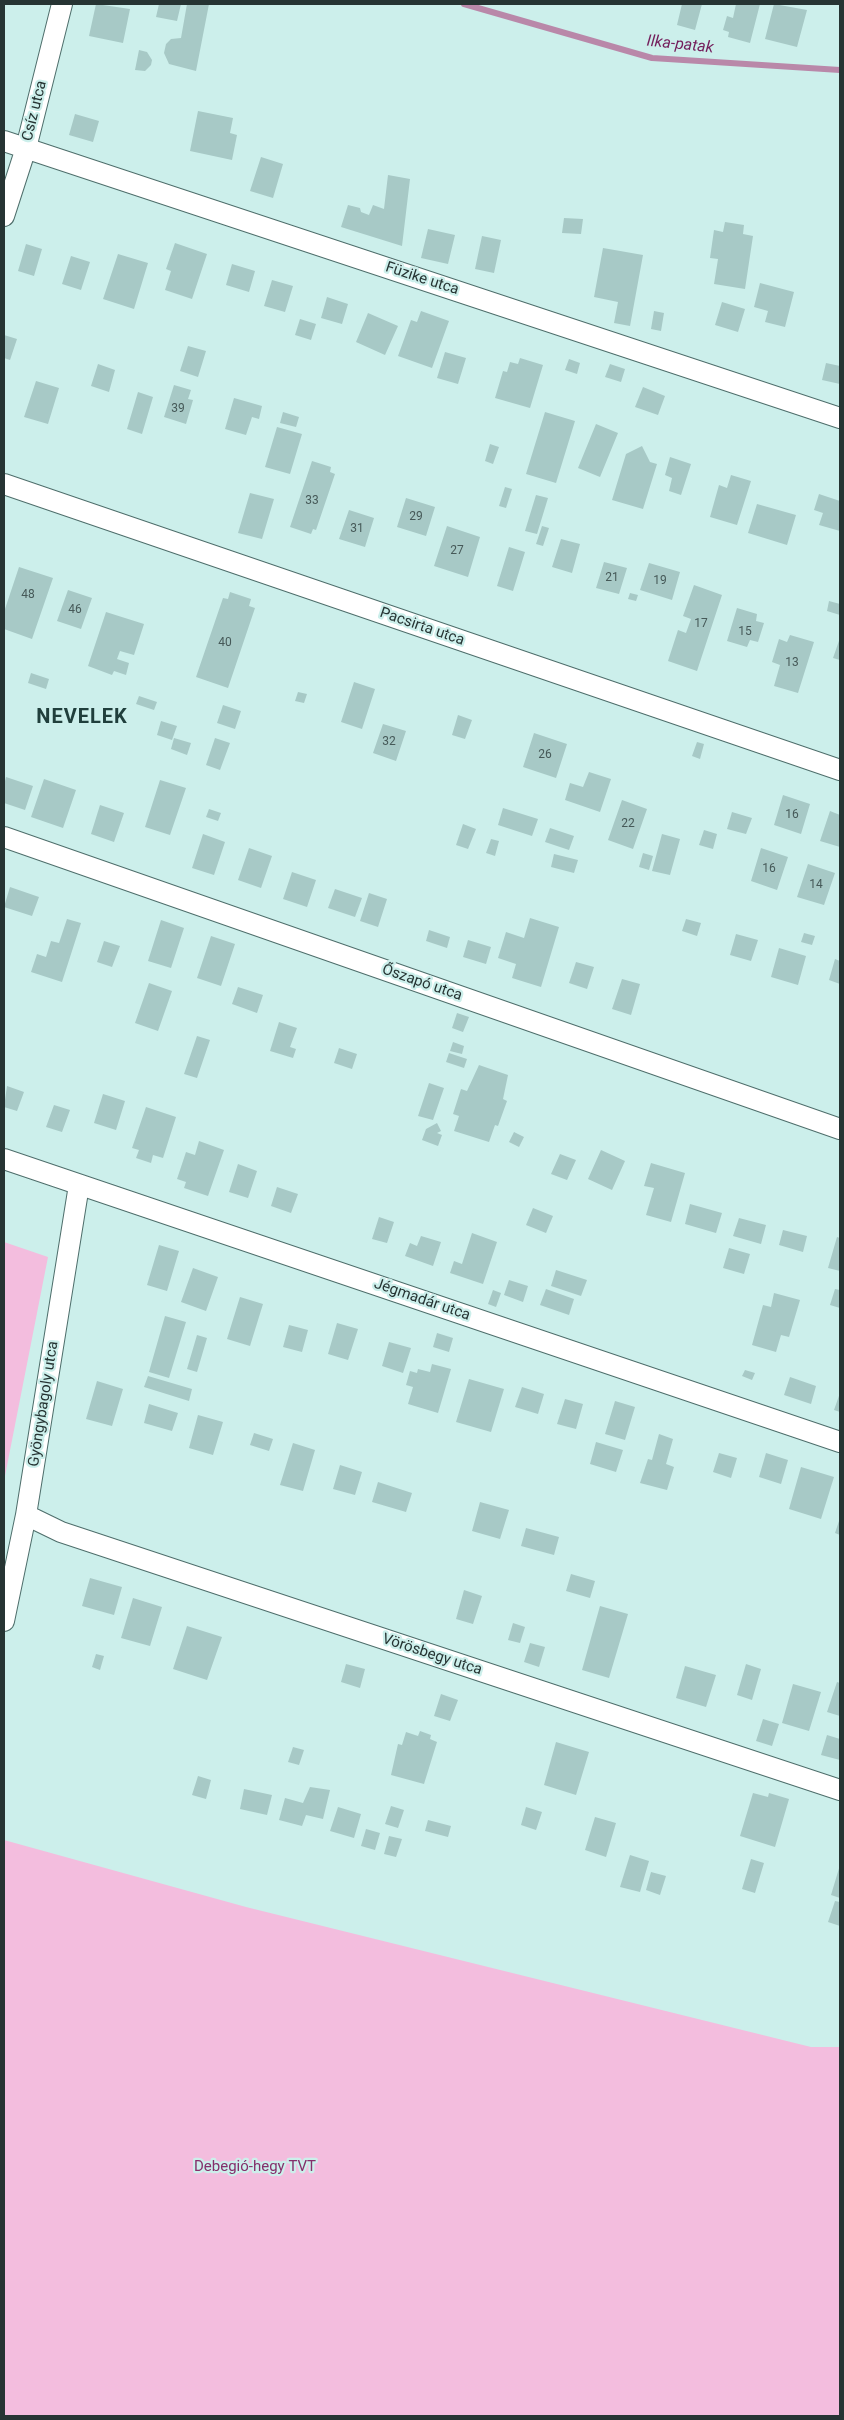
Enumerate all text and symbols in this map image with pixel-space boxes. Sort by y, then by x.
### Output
water label: Ilka-patak [646,32,714,58]
street label: Csíz utca [19,79,51,143]
street label: Füzike utca [383,259,461,299]
house number: 39 [171,402,185,416]
house number: 33 [305,494,319,508]
house number: 29 [409,510,423,524]
house number: 31 [350,522,364,536]
house number: 27 [450,544,464,558]
house number: 21 [605,571,619,585]
house number: 19 [653,574,667,588]
house number: 48 [21,588,35,602]
house number: 46 [68,603,82,617]
street label: Pacsirta utca [377,604,467,650]
house number: 17 [694,617,708,631]
house number: 15 [738,625,752,639]
house number: 40 [218,636,232,650]
house number: 13 [785,656,799,670]
district label: NEVELEK [35,706,129,730]
house number: 32 [382,735,396,749]
house number: 26 [538,748,552,762]
house number: 16 [785,808,799,822]
house number: 22 [621,817,635,831]
house number: 16 [762,862,776,876]
house number: 14 [809,878,823,892]
street label: Őszapó utca [380,961,464,1005]
street label: Jégmadár utca [372,1275,472,1325]
street label: Gyöngybagoly utca [25,1340,63,1468]
street label: Vörösbegy utca [380,1630,484,1680]
park label: Debegió-hegy TVT [194,2158,316,2176]

